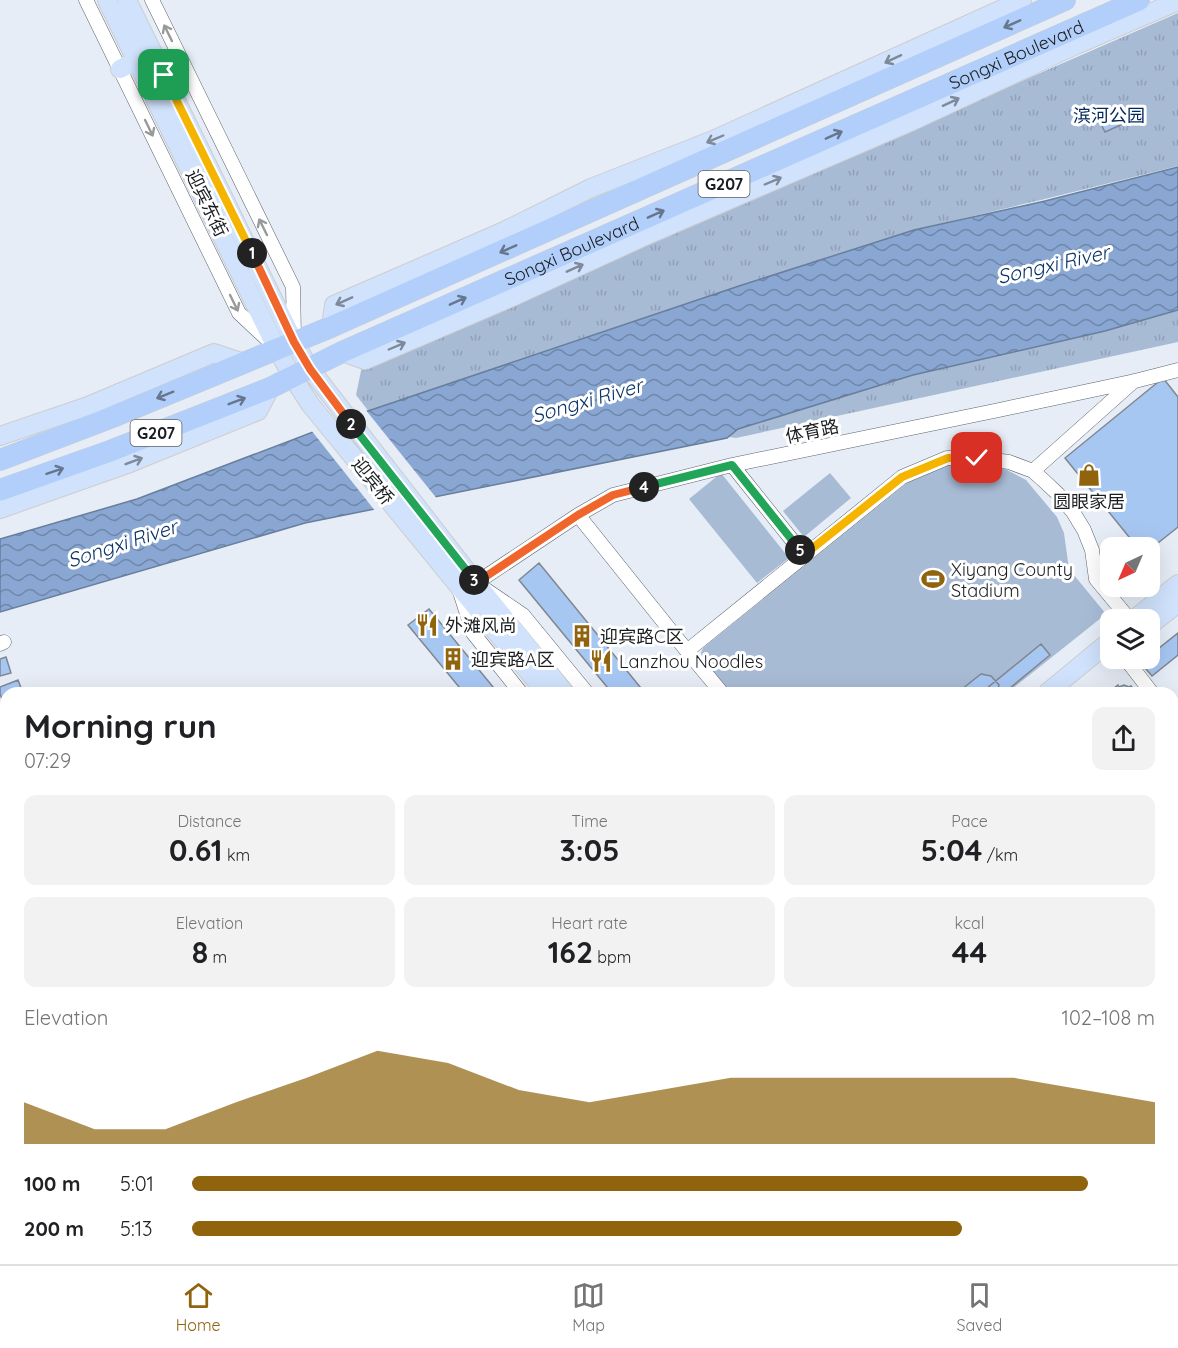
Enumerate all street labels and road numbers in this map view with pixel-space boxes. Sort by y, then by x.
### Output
street label: Songxi Boulevard [945,15,1087,94]
street label: 迎宾东街 [181,166,233,240]
road number: G207 [698,171,750,197]
street label: Songxi Boulevard [501,211,642,290]
street label: 体育路 [783,414,841,448]
road number: G207 [130,420,182,446]
street label: 迎宾桥 [347,453,399,509]

